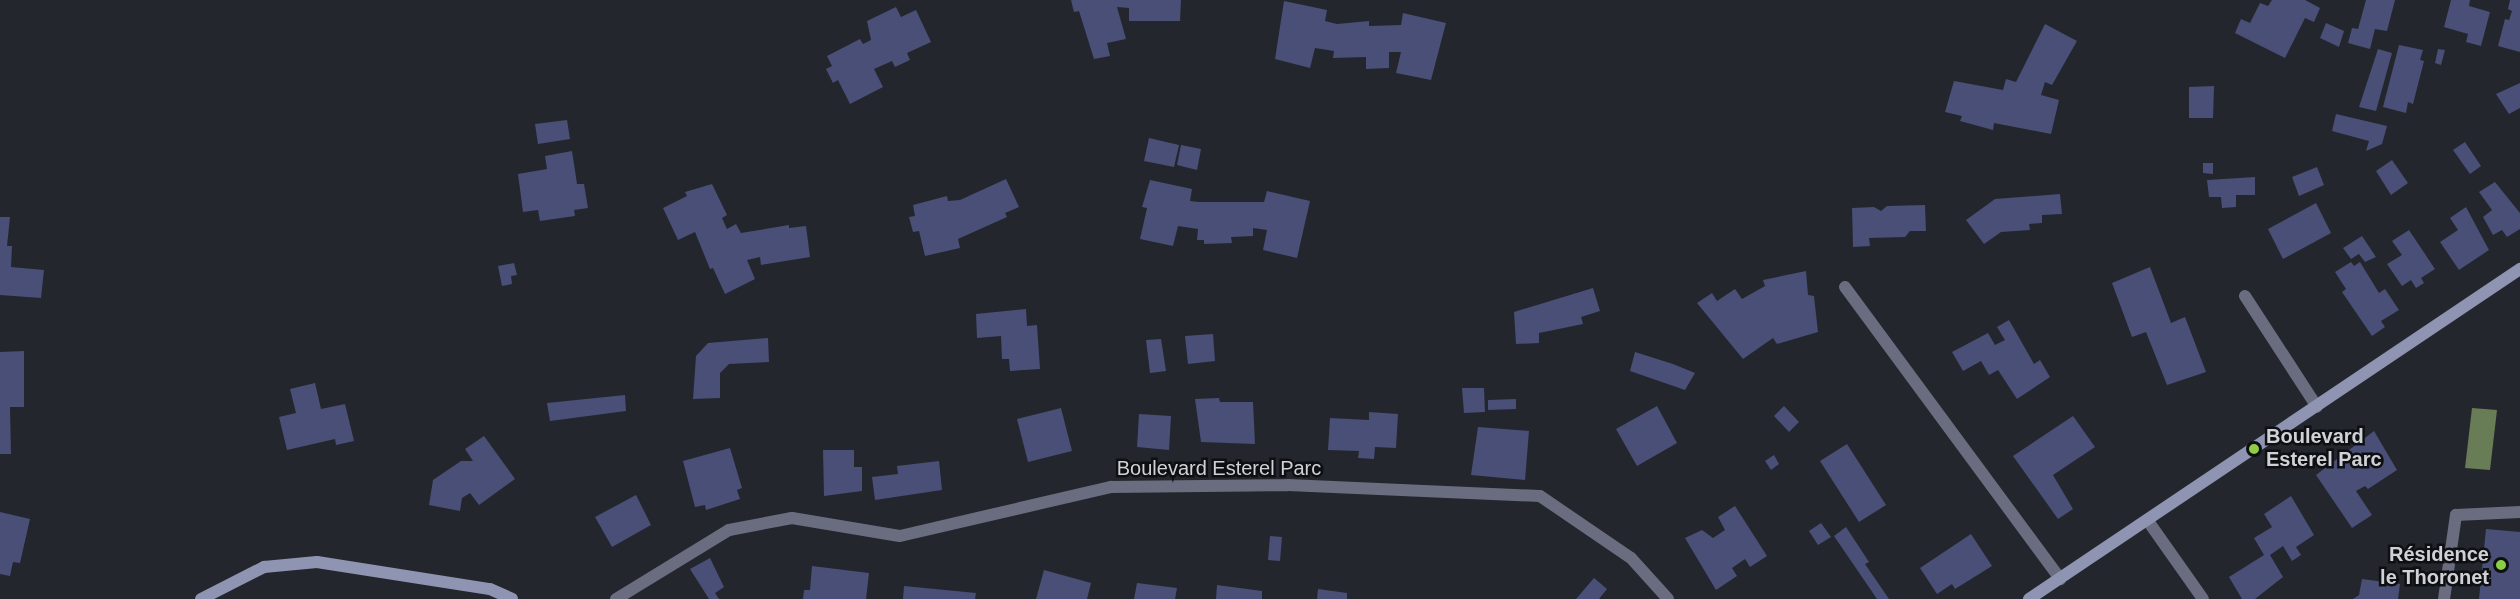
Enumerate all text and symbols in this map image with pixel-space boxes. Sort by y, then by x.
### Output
place label: Boulevard Esterel Parc [2266,425,2382,472]
marker: Boulevard Esterel Parc [2247,442,2261,456]
street label: Boulevard Esterel Parc [1117,456,1321,480]
place label: Résidence le Thoronet [2380,542,2489,589]
marker: Résidence le Thoronet [2494,558,2508,572]

